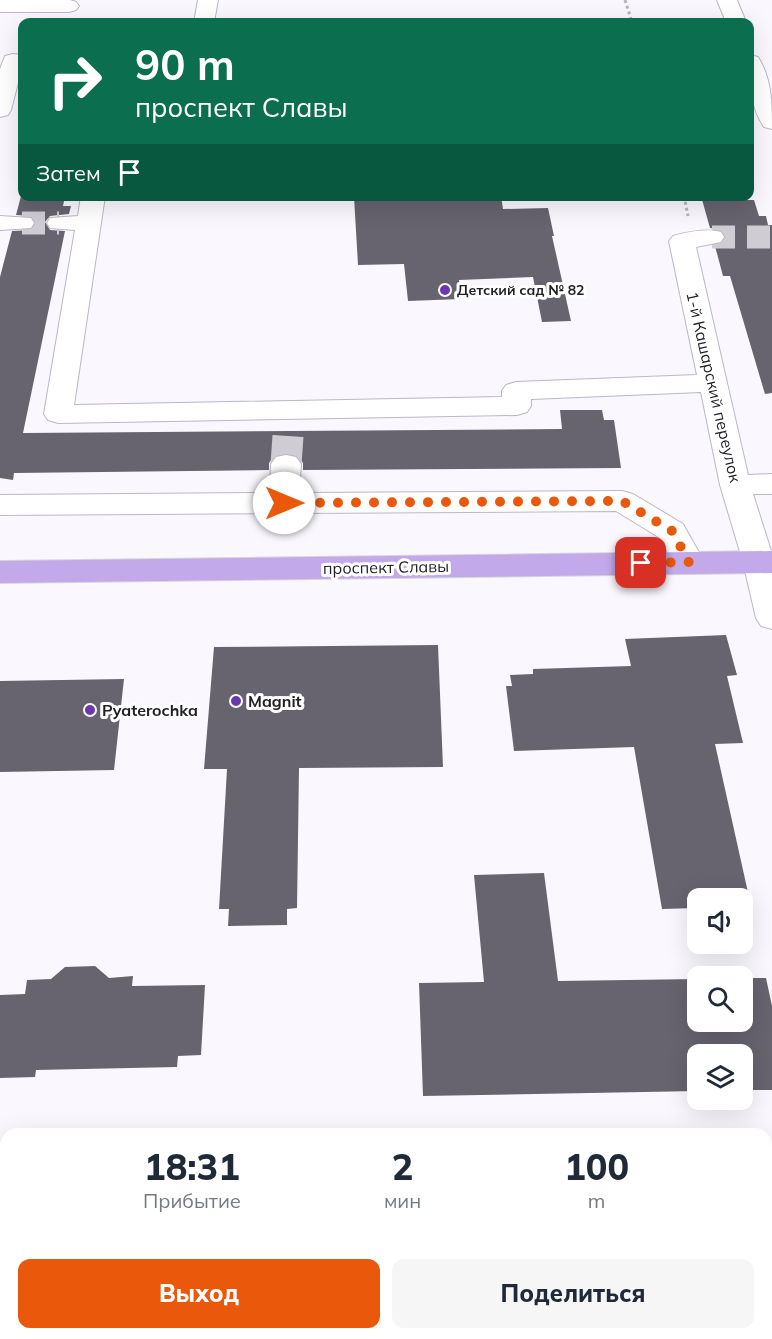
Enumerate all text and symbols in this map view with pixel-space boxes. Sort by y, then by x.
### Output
text: 90 m [135,38,235,91]
icon: right [36,42,114,120]
text: проспект Славы [135,90,348,124]
icon: arrive [113,156,146,189]
text: Затем [36,159,101,187]
place label: Детский сад № 82 [457,281,584,299]
marker: Детский сад № 82 [438,283,452,297]
street label: 1-й Кашарский переулок [682,290,746,485]
position arrow [252,471,316,535]
pin [615,537,666,588]
icon: arrive [624,546,657,579]
street label: проспект Славы [323,556,449,578]
place label: Magnit [248,691,302,711]
marker: Magnit [229,694,243,708]
place label: Pyaterochka [102,700,198,720]
marker: Pyaterochka [83,703,97,717]
map controls [687,888,753,1110]
button: sound [687,888,753,954]
button: search [687,966,753,1032]
button: layers [687,1044,753,1110]
text: 18:31 [144,1144,240,1189]
text: 2 [392,1144,413,1189]
text: 100 [564,1144,629,1189]
text: Прибытие [143,1188,241,1213]
text: мин [384,1188,421,1213]
text: m [588,1188,605,1213]
button: Выход [18,1259,380,1328]
button: Поделиться [392,1259,754,1328]

